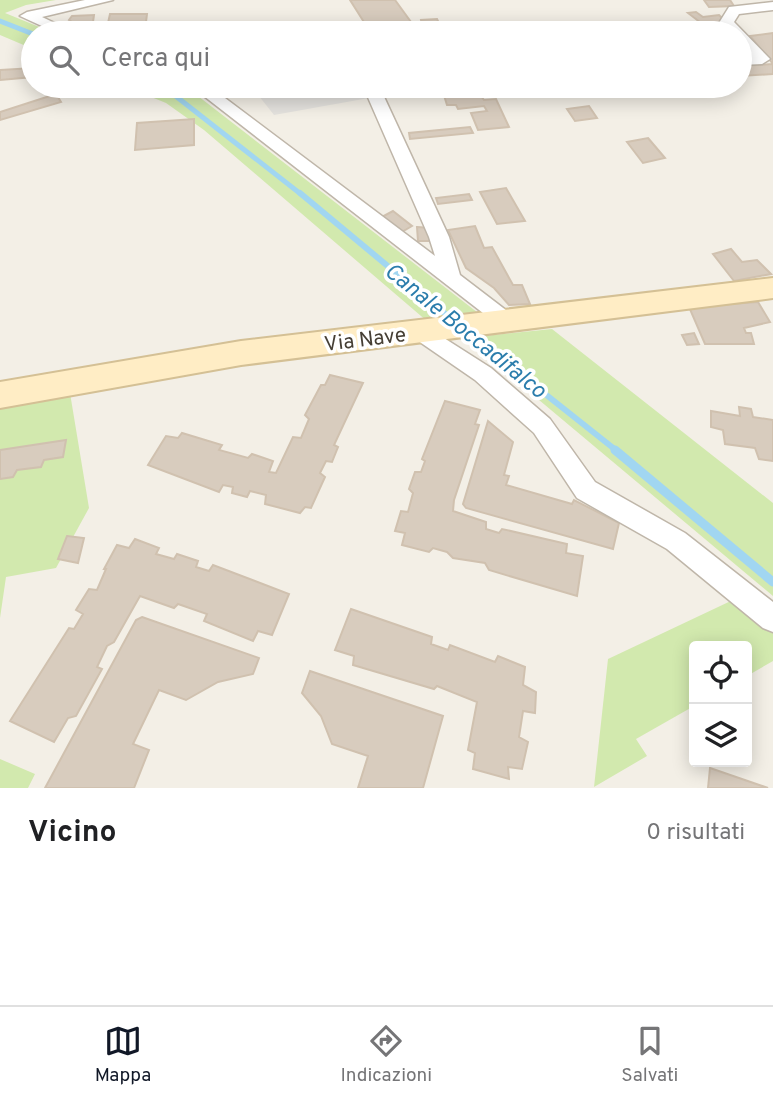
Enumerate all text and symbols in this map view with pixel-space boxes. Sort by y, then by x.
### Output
search box [21,21,752,98]
icon: search [45,41,83,79]
text: Cerca qui [101,43,210,76]
water label: Canale Boccadifalco [377,258,552,407]
street label: Via Nave [323,322,408,359]
map controls [689,641,752,767]
button: locate [689,641,752,704]
button: layers [689,704,752,767]
text: Vicino [28,815,117,852]
text: 0 risultati [646,819,745,848]
tab: Mappa [95,1022,151,1088]
tab: Indicazioni [340,1022,432,1088]
tab: Salvati [621,1022,678,1088]

